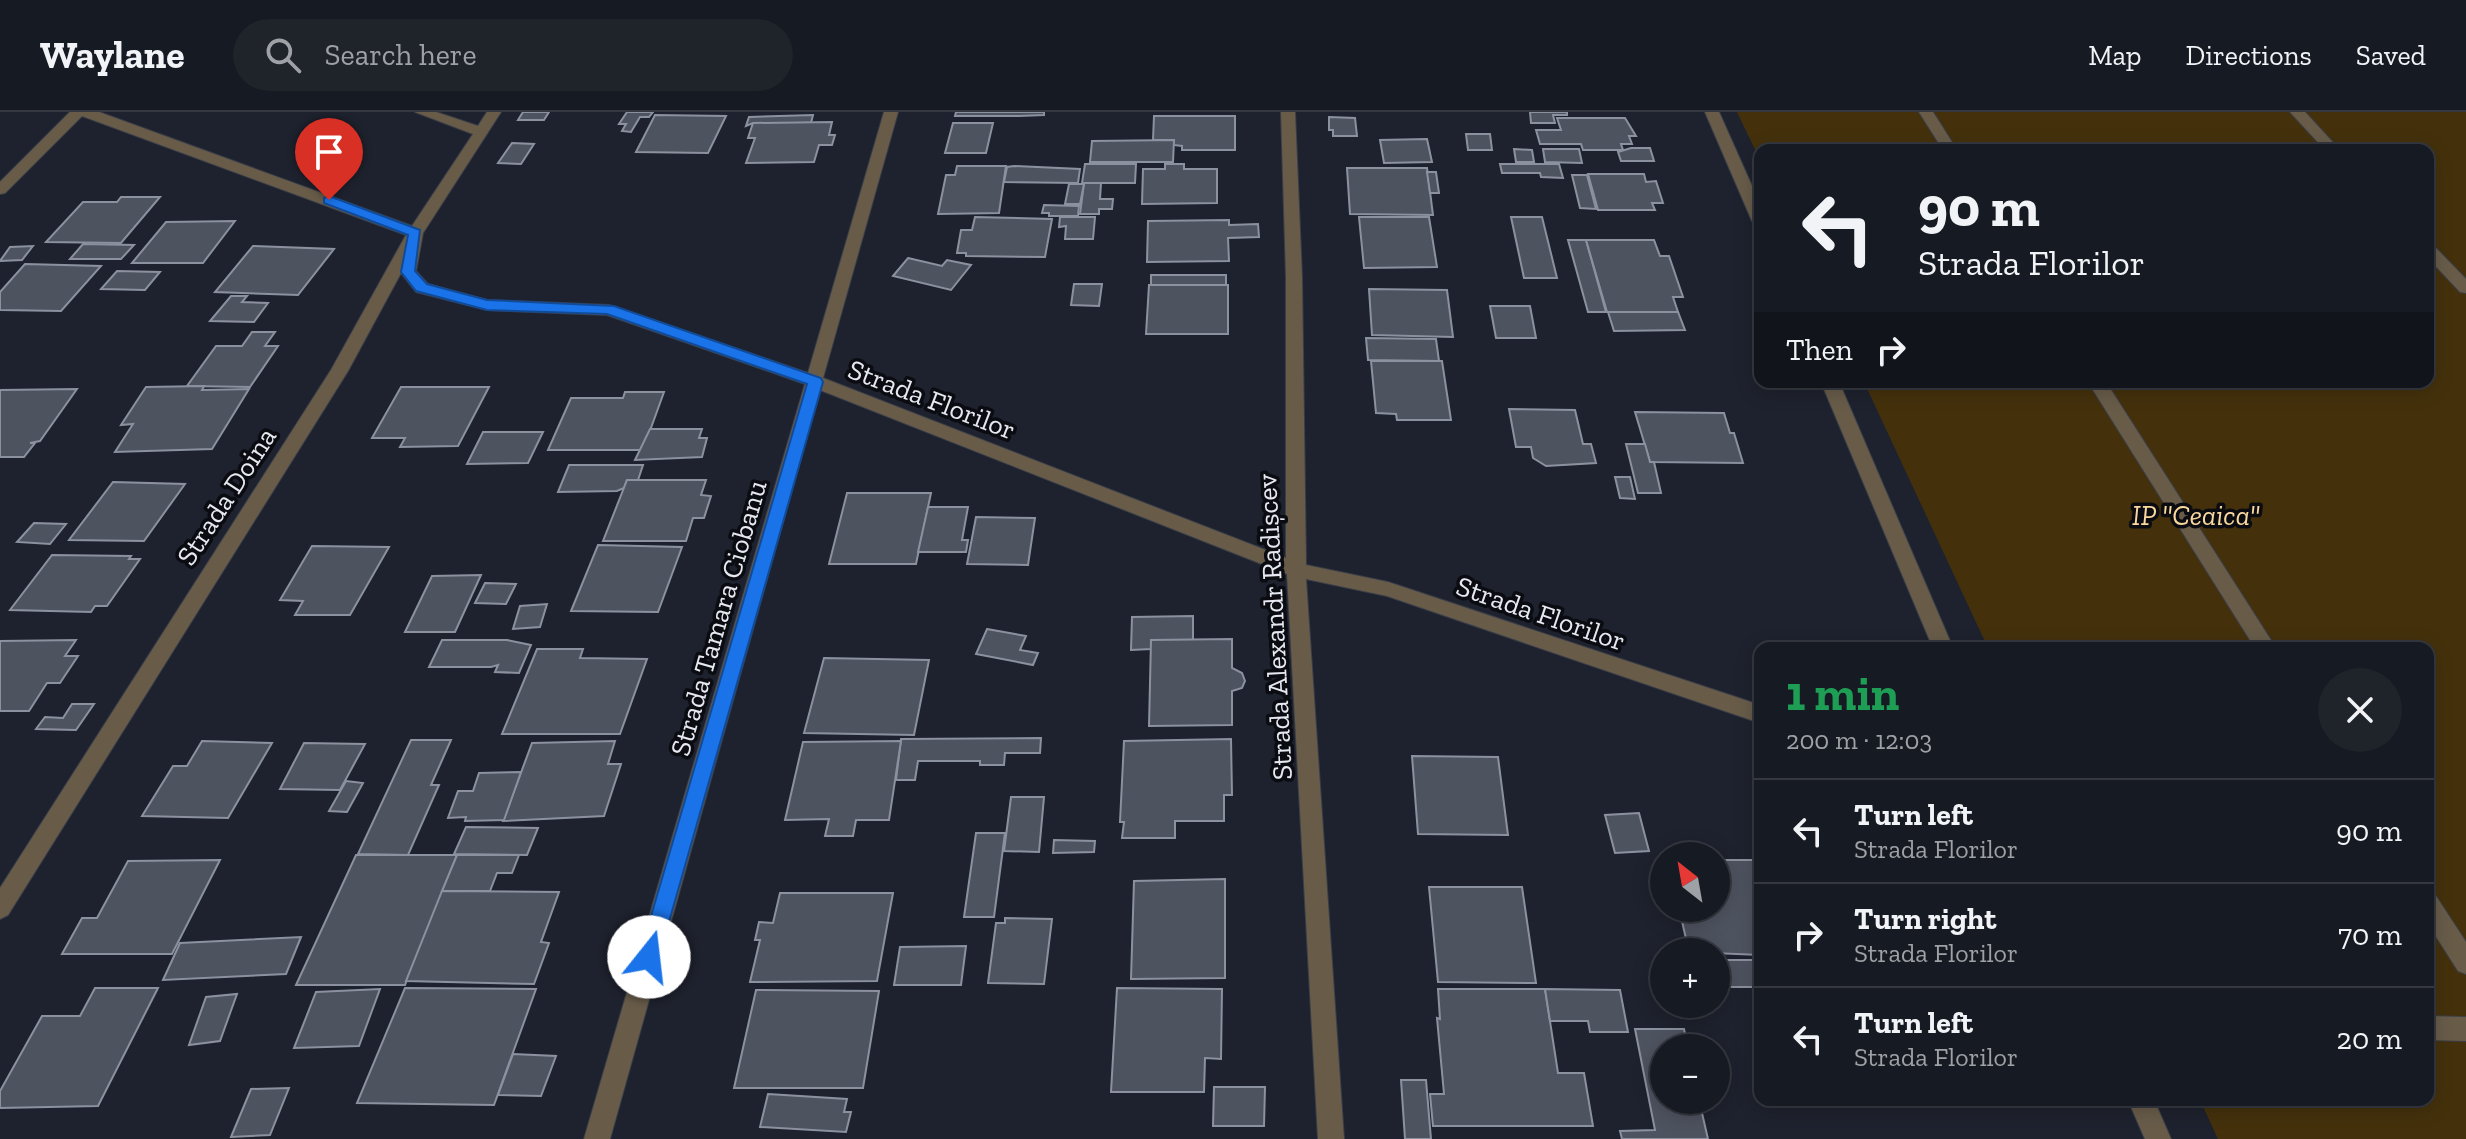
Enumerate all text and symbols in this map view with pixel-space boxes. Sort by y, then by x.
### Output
search box [233,19,793,91]
text: Waylane [40,32,185,78]
icon: search [261,33,305,77]
text: Search here [325,37,477,73]
text: Map [2088,39,2141,72]
text: Directions [2185,39,2312,72]
text: Saved [2356,39,2426,72]
pin [295,118,363,200]
icon: arrive [307,130,351,174]
text: 90 m [1918,173,2040,240]
icon: left [1786,176,1890,280]
text: Strada Florilor [1918,241,2145,284]
icon: right [1869,328,1913,372]
text: Then [1786,332,1853,368]
street label: Strada Florilor [844,352,1020,446]
street label: Strada Doina [170,421,283,571]
street label: Strada Alexandr Radișcev [1250,473,1299,781]
street label: Strada Tamara Ciobanu [663,476,774,760]
park label: IP "Ceaica" [2132,499,2260,532]
street label: Strada Florilor [1452,569,1630,658]
text: 1 min [1786,665,1899,722]
button: close [2318,668,2402,752]
text: 200 m · 12:03 [1786,724,1932,756]
text: Turn left [1854,797,1973,833]
icon: left [1786,809,1830,853]
text: 90 m [2336,813,2402,849]
text: Strada Florilor [1854,833,2018,865]
north arrow [1650,842,1730,922]
map controls [1650,842,1730,1114]
text: Turn right [1854,901,1996,937]
icon: right [1786,913,1830,957]
position arrow [607,915,691,999]
text: 70 m [2338,917,2402,953]
text: Strada Florilor [1854,937,2018,969]
button: + [1650,938,1730,1018]
text: Turn left [1854,1005,1973,1041]
icon: left [1786,1017,1830,1061]
text: 20 m [2337,1021,2402,1057]
button: − [1650,1034,1730,1114]
text: Strada Florilor [1854,1041,2018,1073]

